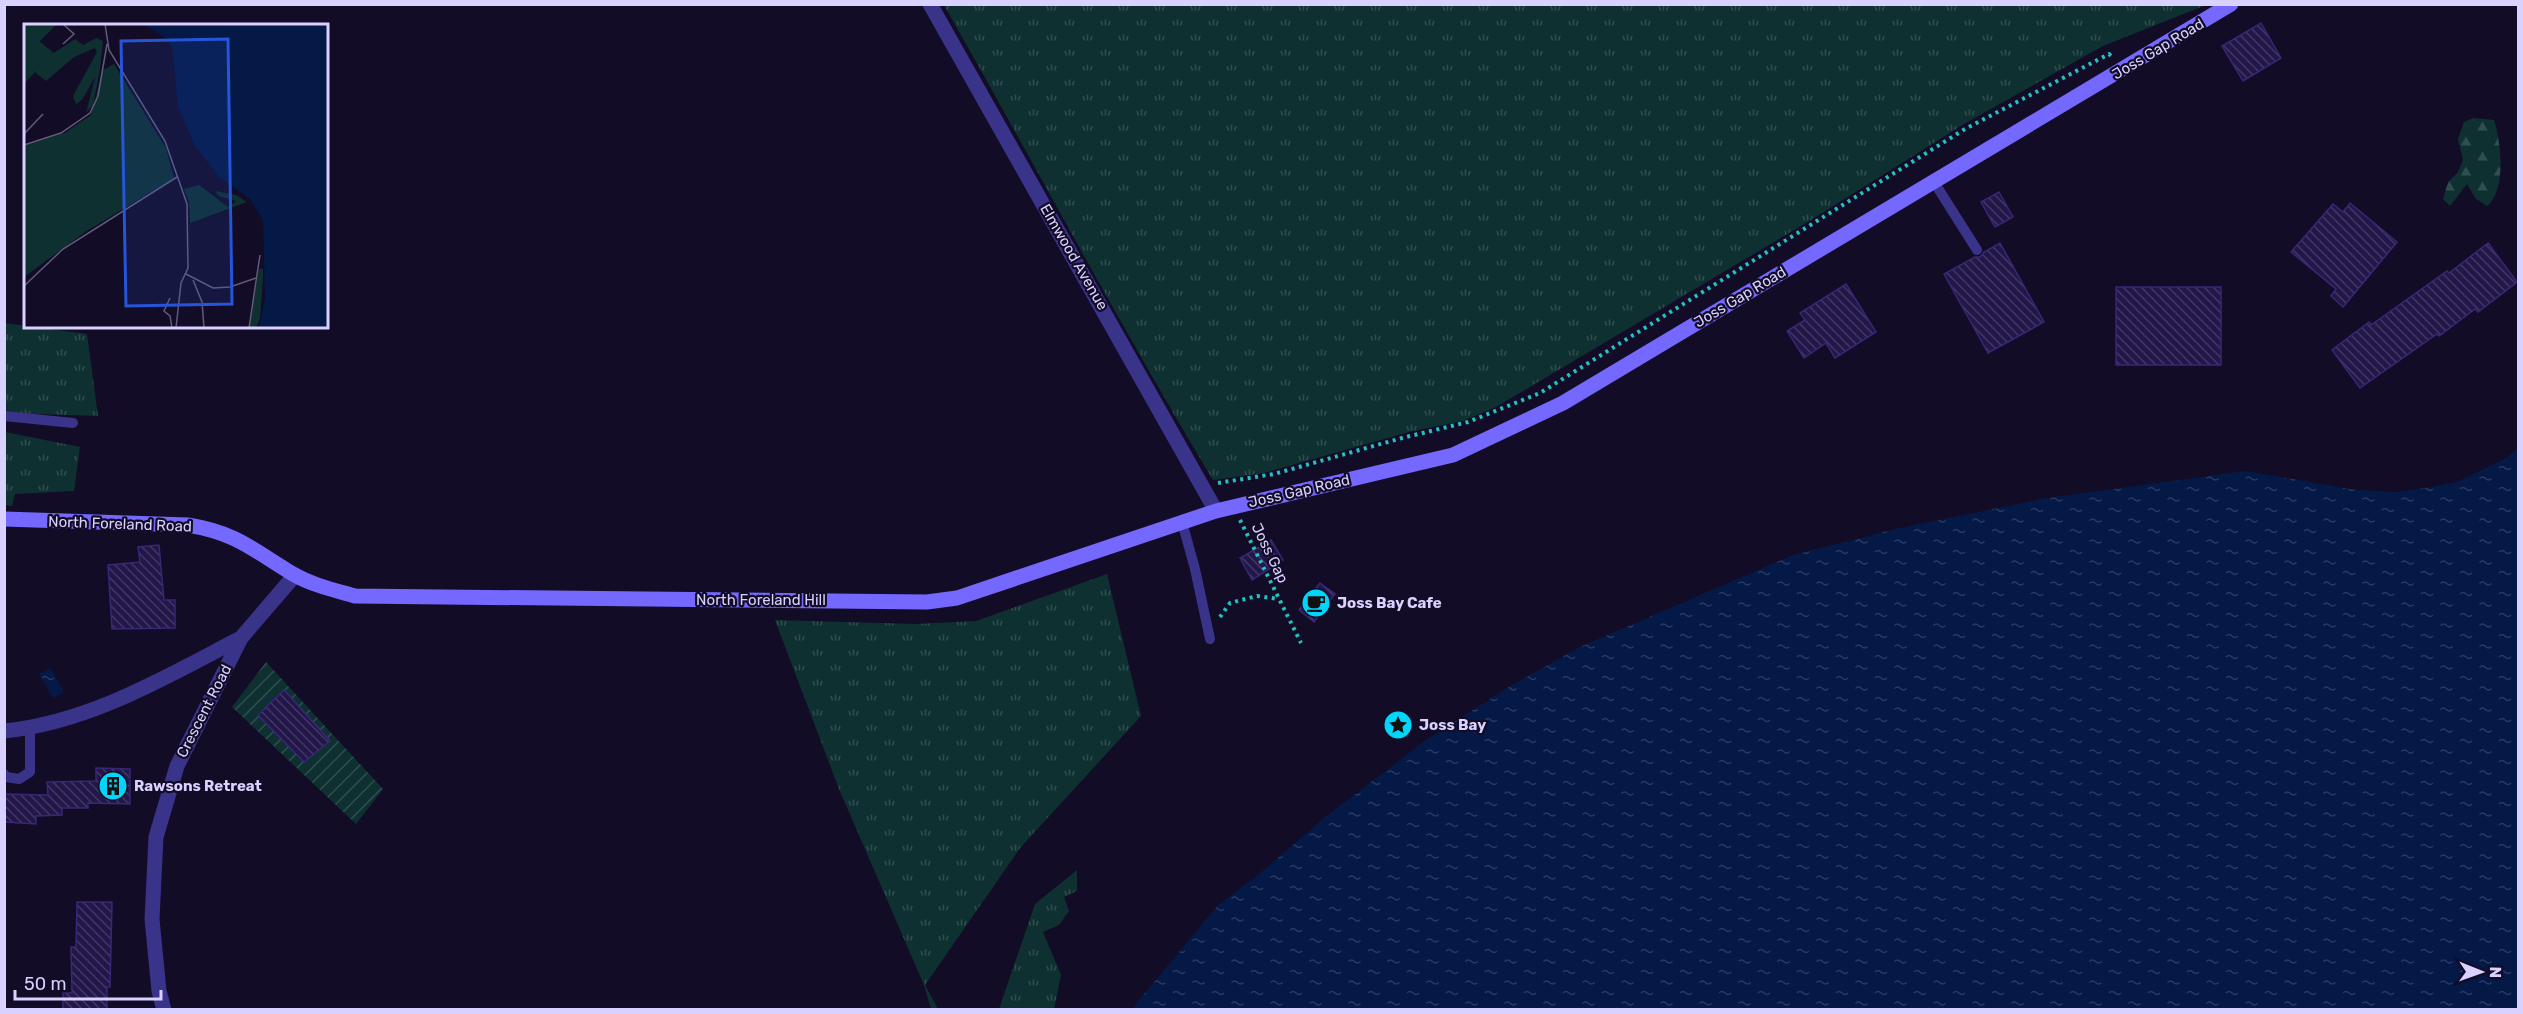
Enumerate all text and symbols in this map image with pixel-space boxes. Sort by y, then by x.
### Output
street label: Joss Gap Road [2109,15,2207,83]
inset map [24,24,328,328]
street label: Elmwood Avenue [1036,201,1112,313]
street label: Joss Gap Road [1691,263,1789,331]
street label: Joss Gap Road [1246,471,1352,511]
street label: North Foreland Road [48,512,192,536]
street label: Joss Gap [1248,520,1292,586]
cafe icon: Joss Bay Cafe [1300,587,1332,619]
street label: North Foreland Hill [696,591,826,609]
place label: Joss Bay Cafe [1337,594,1442,612]
street label: Crescent Road [173,661,235,761]
place icon: Joss Bay [1382,709,1414,741]
place label: Joss Bay [1419,716,1486,734]
building icon: Rawsons Retreat [97,770,129,802]
place label: Rawsons Retreat [134,777,262,795]
north arrow [2451,942,2511,1002]
scale bar [15,963,160,1001]
text: N [2486,966,2505,978]
text: 50 m [24,973,67,995]

